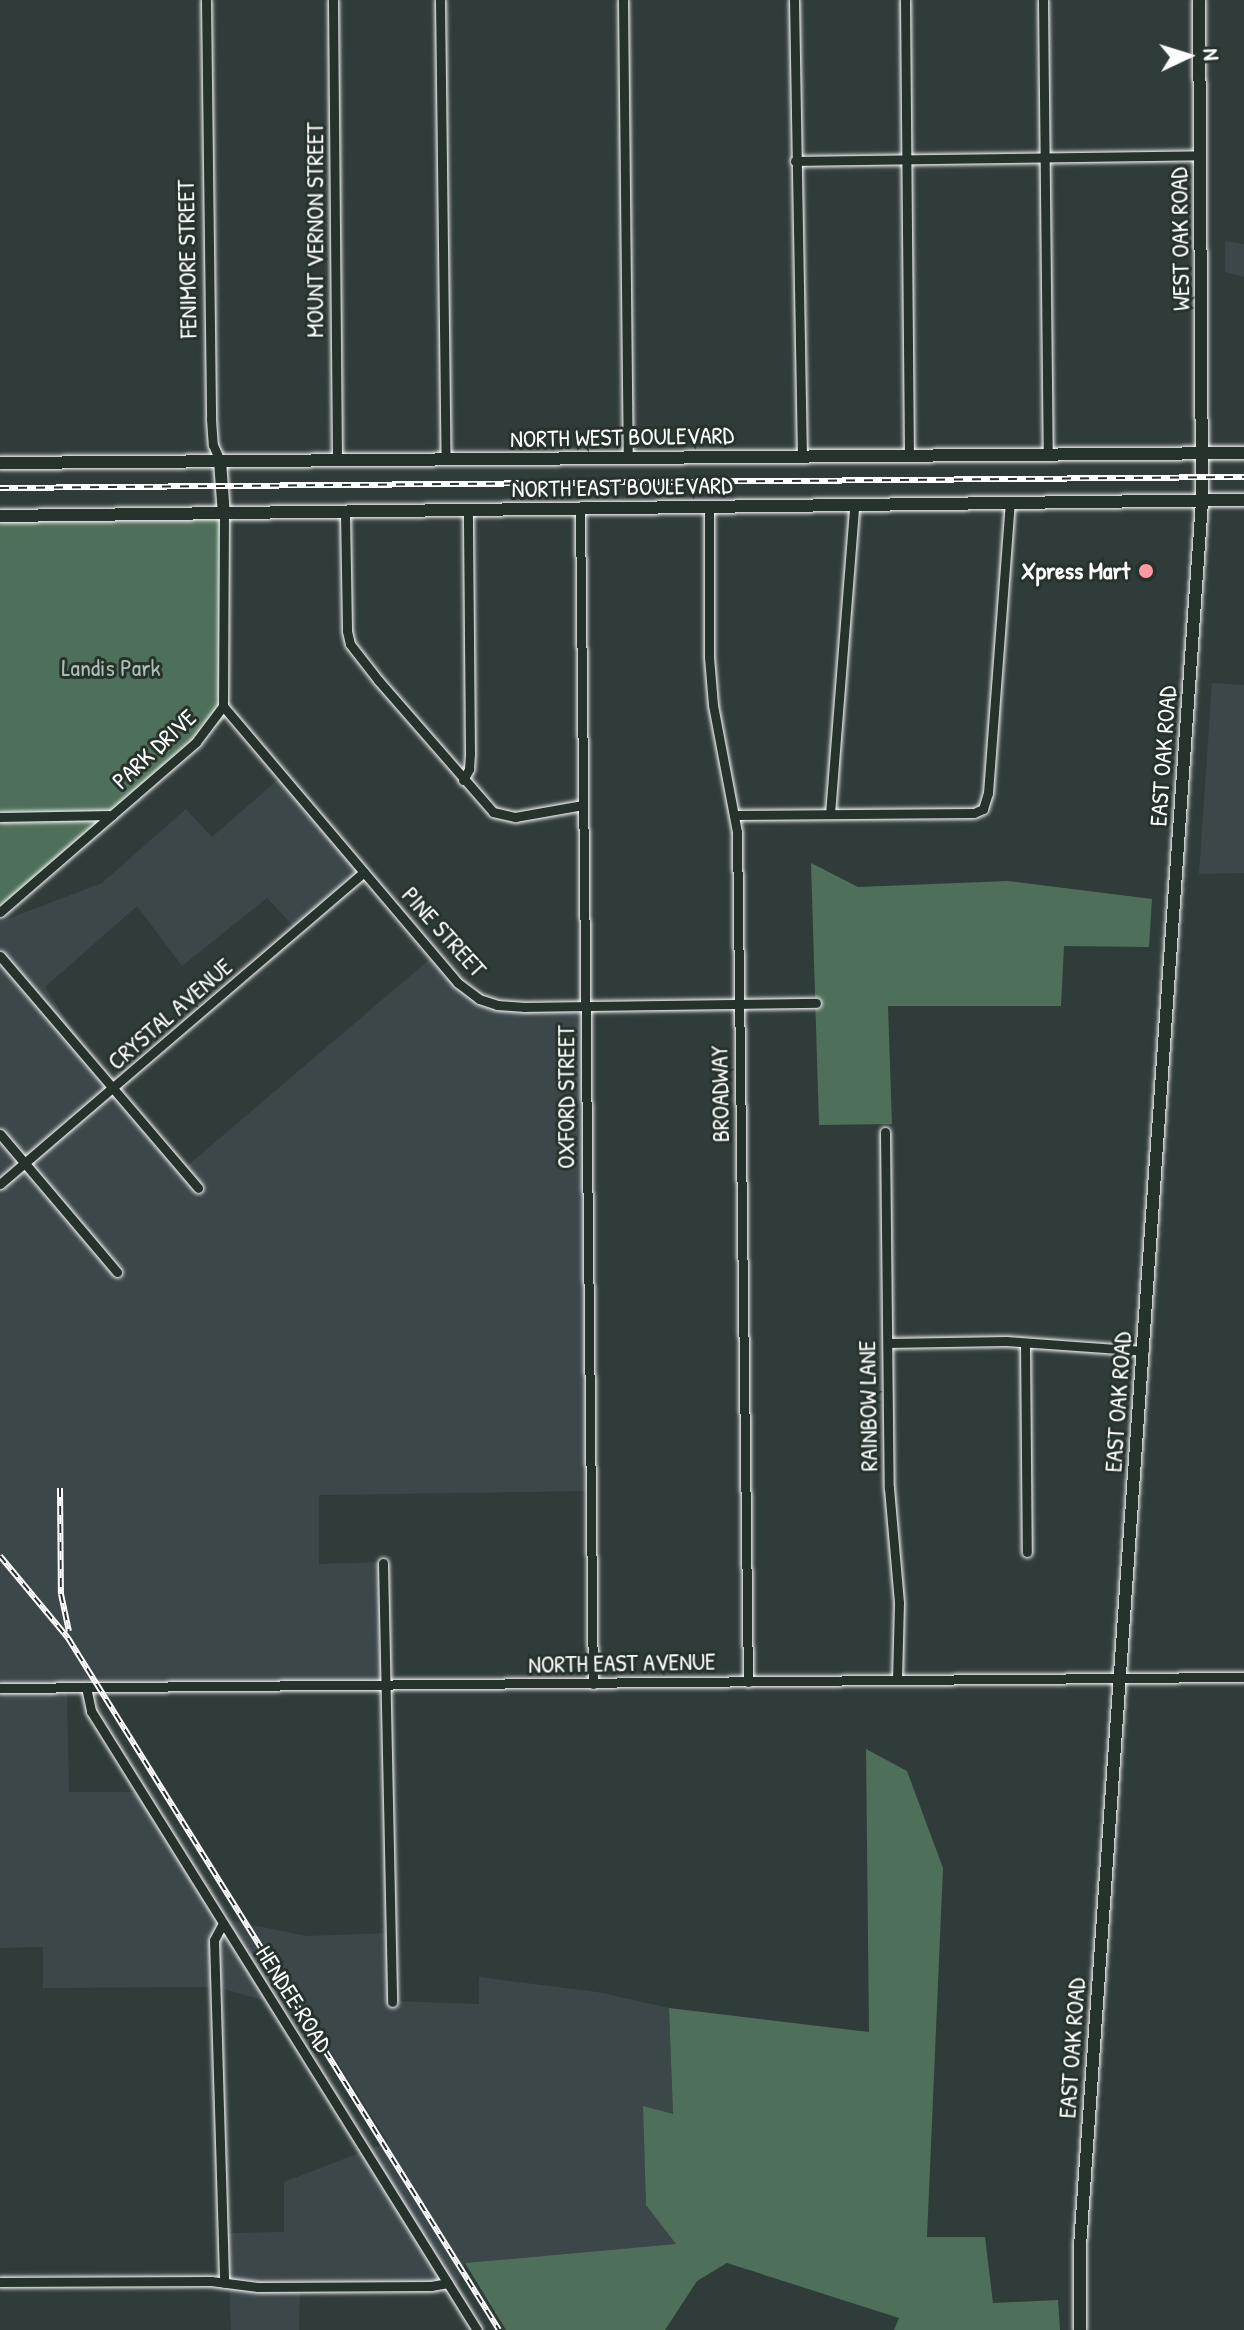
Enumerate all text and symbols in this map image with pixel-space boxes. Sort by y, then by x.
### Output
north arrow [1148,16,1228,96]
text: N [1197,47,1227,61]
street label: MOUNT VERNON STREET [301,122,329,338]
street label: WEST OAK ROAD [1164,167,1196,311]
street label: FENIMORE STREET [171,180,203,338]
street label: NORTH WEST BOULEVARD [510,421,734,453]
street label: NORTH EAST BOULEVARD [511,471,733,503]
place label: Xpress Mart [1021,557,1130,585]
marker: Xpress Mart [1137,562,1155,580]
park label: Landis Park [62,654,160,682]
street label: EAST OAK ROAD [1144,685,1182,827]
street label: PARK DRIVE [106,703,202,795]
street label: PINE STREET [396,881,492,983]
street label: CRYSTAL AVENUE [102,952,238,1076]
street label: OXFORD STREET [552,1025,580,1169]
street label: BROADWAY [705,1045,735,1143]
street label: EAST OAK ROAD [1099,1331,1137,1473]
street label: RAINBOW LANE [852,1340,884,1472]
street label: NORTH EAST AVENUE [528,1647,716,1679]
street label: HENDEE ROAD [250,1940,338,2058]
street label: EAST OAK ROAD [1053,1977,1091,2119]

